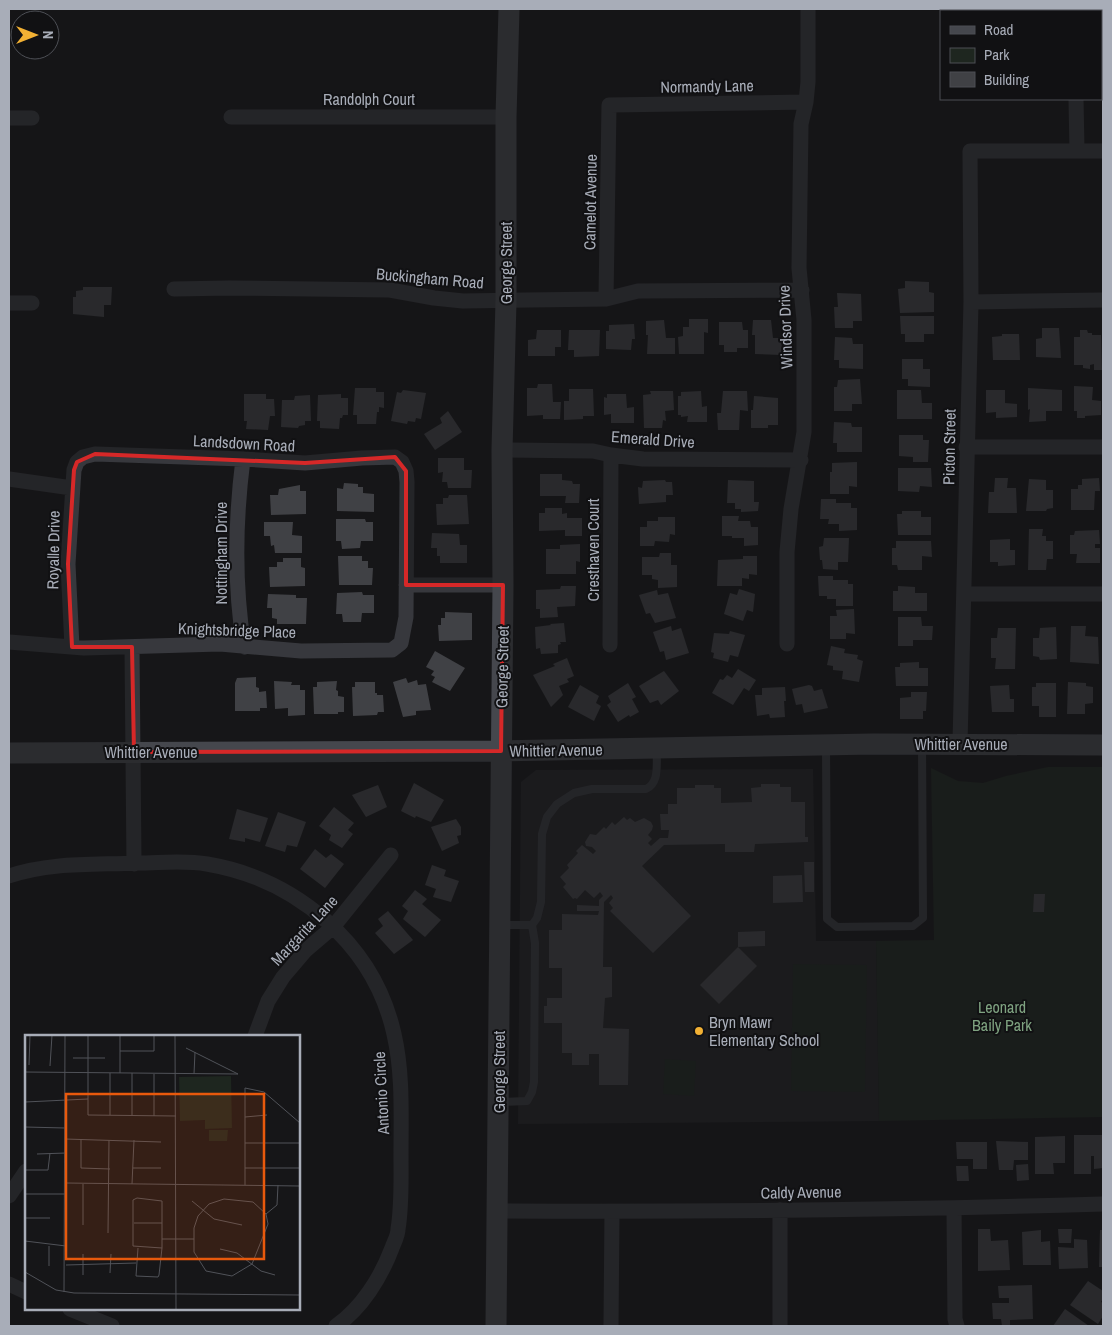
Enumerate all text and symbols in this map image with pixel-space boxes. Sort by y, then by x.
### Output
north arrow [10,10,60,60]
legend [940,10,1102,100]
text: Road [984,19,1013,40]
text: N [39,31,57,39]
text: Park [984,44,1010,65]
text: Building [984,69,1029,90]
street label: Normandy Lane [660,74,754,98]
street label: Randolph Court [323,88,415,110]
street label: Camelot Avenue [578,154,602,250]
street label: George Street [495,221,517,304]
street label: Buckingham Road [375,262,485,294]
street label: Windsor Drive [773,285,797,369]
street label: Picton Street [937,409,961,485]
street label: Emerald Drive [610,425,696,453]
street label: Landsdown Road [192,429,296,457]
street label: Cresthaven Court [582,498,604,601]
street label: Nottingham Drive [210,502,232,604]
street label: Royalle Drive [41,510,65,590]
street label: Knightsbridge Place [178,617,296,643]
street label: George Street [490,625,514,708]
street label: Whittier Avenue [914,733,1008,755]
street label: Whittier Avenue [509,738,603,762]
street label: Whittier Avenue [104,741,198,763]
street label: Margarita Lane [266,890,342,970]
park label: Leonard Baily Park [972,996,1032,1036]
place label: Bryn Mawr Elementary School [709,1011,819,1051]
marker: Bryn Mawr Elementary School [693,1025,705,1037]
street label: George Street [488,1030,510,1113]
inset map [25,1035,300,1310]
street label: Antonio Circle [368,1051,394,1136]
street label: Caldy Avenue [760,1180,842,1204]

